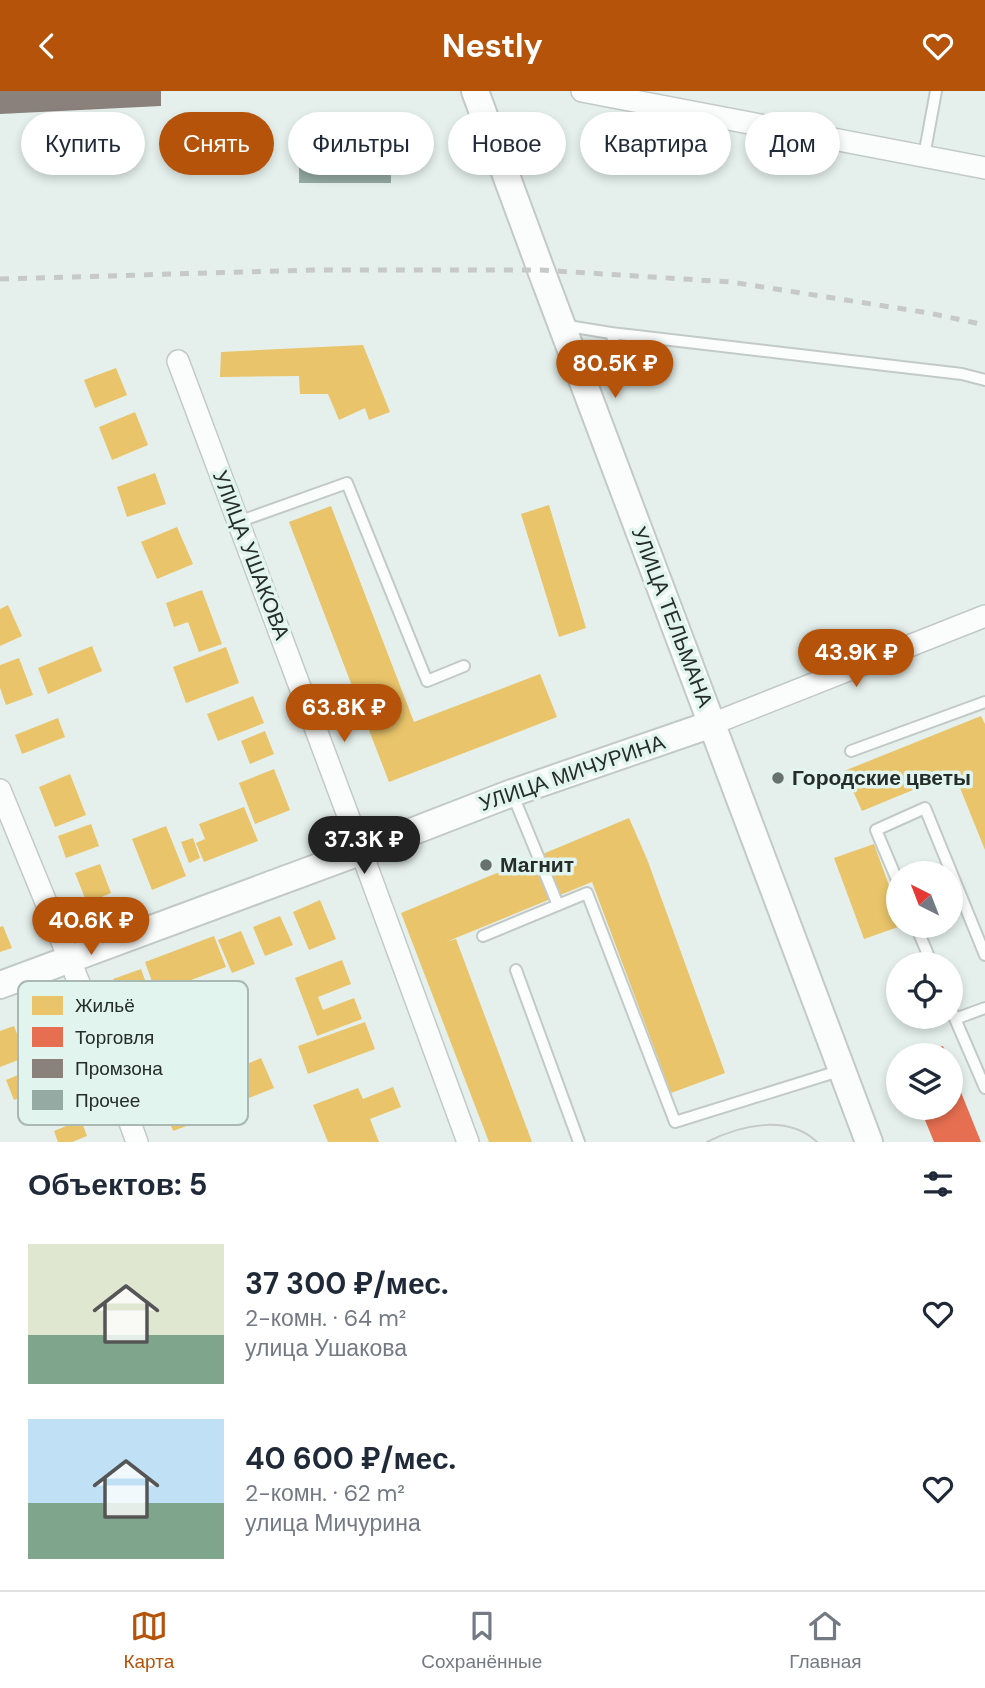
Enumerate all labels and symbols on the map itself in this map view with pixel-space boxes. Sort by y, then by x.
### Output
pin: 80.5K ₽ [550,341,680,400]
street label: УЛИЦА УШАКОВА [206,466,296,644]
street label: УЛИЦА ТЕЛЬМАНА [625,523,719,711]
pin: 43.9K ₽ [791,629,921,689]
pin: 63.8K ₽ [279,685,409,744]
street label: УЛИЦА МИЧУРИНА [475,728,669,818]
place label: Городские цветы [792,764,971,792]
marker: Городские цветы [770,770,786,786]
pin: 37.3K ₽ [299,817,429,876]
place label: Магнит [500,851,574,879]
marker: Магнит [478,857,494,873]
north arrow [886,861,962,938]
pin: 40.6K ₽ [26,897,156,957]
legend [18,981,248,1125]
text: Жильё [75,993,135,1018]
text: Торговля [75,1025,154,1050]
text: Промзона [75,1056,163,1081]
text: Прочее [75,1088,140,1113]

